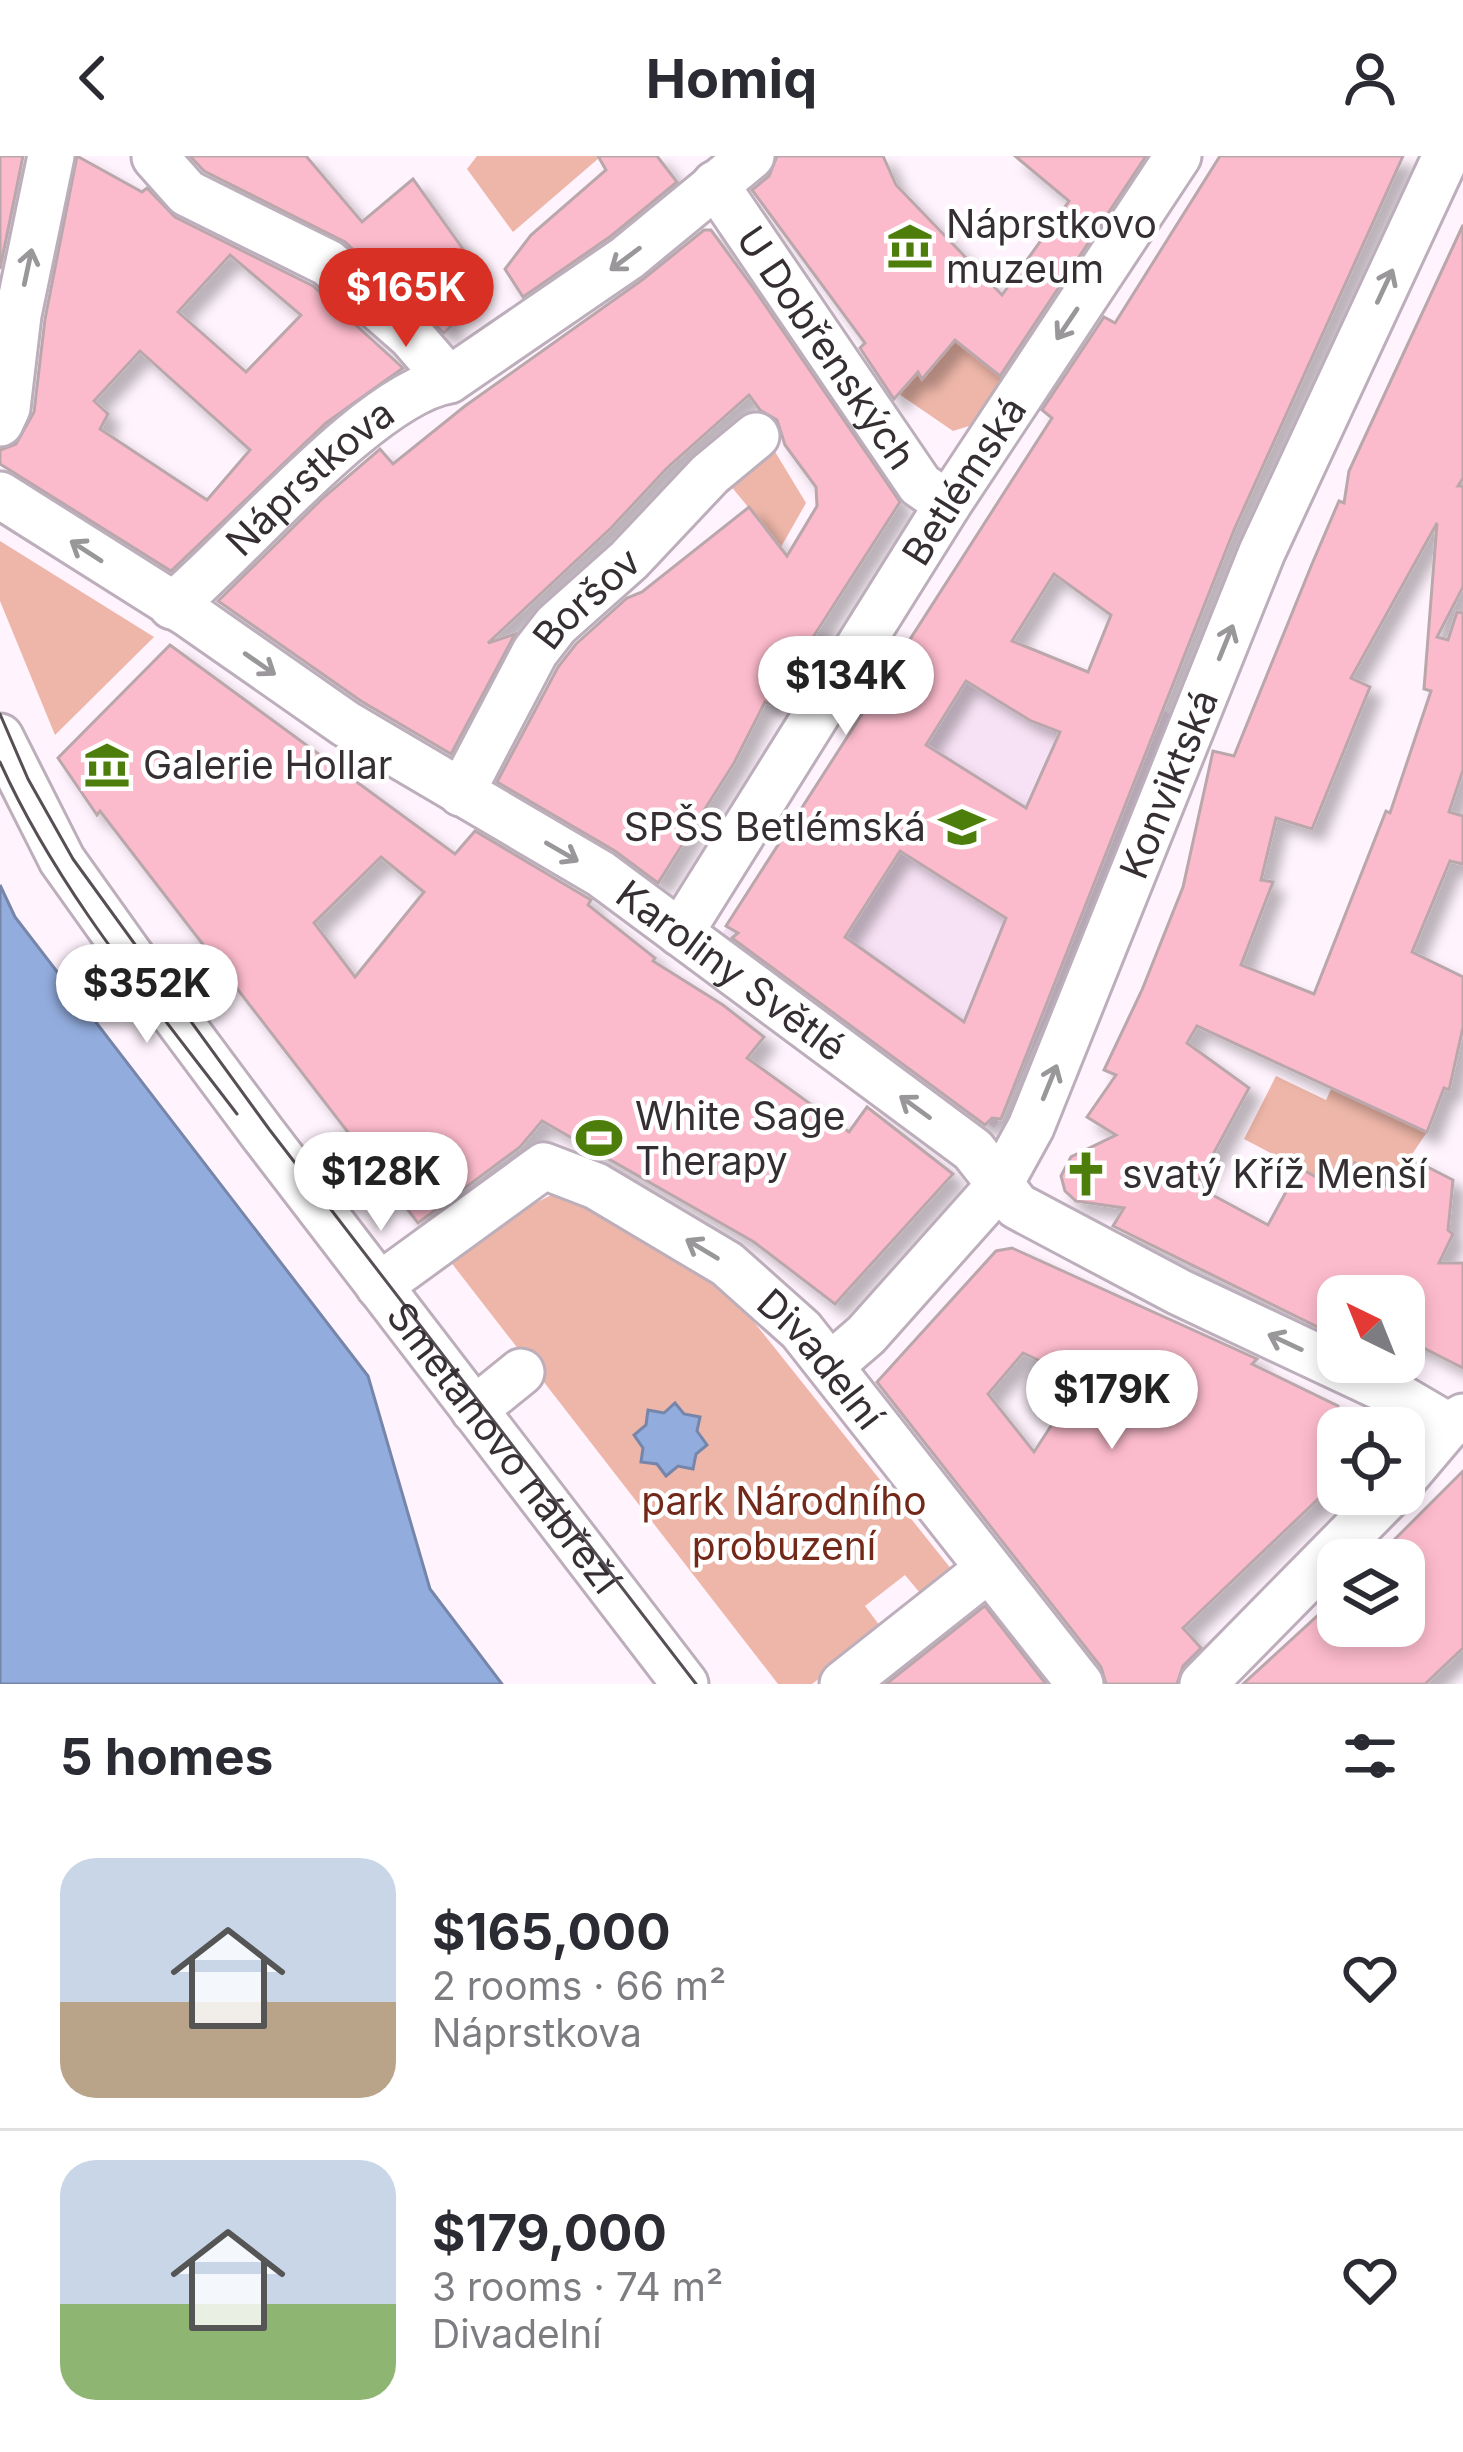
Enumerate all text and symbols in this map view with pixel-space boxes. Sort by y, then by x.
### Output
icon: back [60,45,126,111]
icon: person [1337,45,1403,111]
text: Homiq [646,46,817,111]
place label: Náprstkovo muzeum [946,200,1157,292]
street label: U Dobřenských [728,217,926,478]
museum icon: Náprstkovo muzeum [885,221,935,271]
one-way arrow [609,246,642,271]
pin: $165K [322,248,490,350]
one-way arrow [17,249,40,287]
text: $165K [346,263,466,310]
one-way arrow [1375,269,1397,305]
one-way arrow [1055,306,1080,340]
street label: Betlémská [892,387,1035,573]
street label: Náprstkova [216,389,402,565]
street label: Boršov [522,537,650,658]
one-way arrow [70,538,104,563]
one-way arrow [1217,624,1238,661]
pin: $134K [762,636,930,738]
one-way arrow [242,651,275,676]
text: $134K [785,651,907,698]
street label: Konviktská [1109,682,1227,885]
museum icon: Galerie Hollar [82,740,132,790]
place label: Galerie Hollar [143,741,392,788]
school or university icon: SPŠS Betlémská [937,802,987,852]
place label: SPŠS Betlémská [624,803,926,850]
one-way arrow [544,841,579,865]
street label: Karoliny Světlé [608,870,855,1071]
pin: $352K [63,944,231,1046]
text: $352K [83,959,211,1006]
one-way arrow [1041,1064,1062,1101]
place label: White Sage Therapy [635,1092,846,1184]
one-way arrow [899,1095,932,1121]
sports icon: White Sage Therapy [574,1113,624,1163]
pin: $128K [297,1132,465,1234]
text: $128K [321,1147,441,1194]
church icon: svatý Kříž Menší [1061,1149,1111,1199]
place label: svatý Kříž Menší [1122,1150,1428,1197]
one-way arrow [686,1237,720,1261]
north arrow [1317,1275,1425,1383]
map controls [1317,1275,1425,1647]
street label: Divadelní [748,1279,894,1439]
street label: Smetanovo nábřeží [378,1293,631,1603]
one-way arrow [1268,1330,1304,1352]
pin: $179K [1028,1350,1196,1452]
text: $179K [1053,1365,1171,1412]
button: locate [1317,1407,1425,1515]
park label: park Národního probuzení [641,1477,927,1569]
button: layers [1317,1539,1425,1647]
icon: filters [1337,1723,1403,1789]
text: 5 homes [60,1726,273,1787]
text: $165,000 [432,1901,671,1962]
icon: home [156,1906,300,2050]
icon: heart [1337,1945,1403,2011]
text: 2 rooms · 66 m² [432,1962,726,2009]
text: Náprstkova [432,2009,642,2056]
text: $179,000 [432,2202,667,2263]
icon: home [156,2208,300,2352]
icon: heart [1337,2247,1403,2313]
text: 3 rooms · 74 m² [432,2263,723,2310]
text: Divadelní [432,2310,602,2357]

